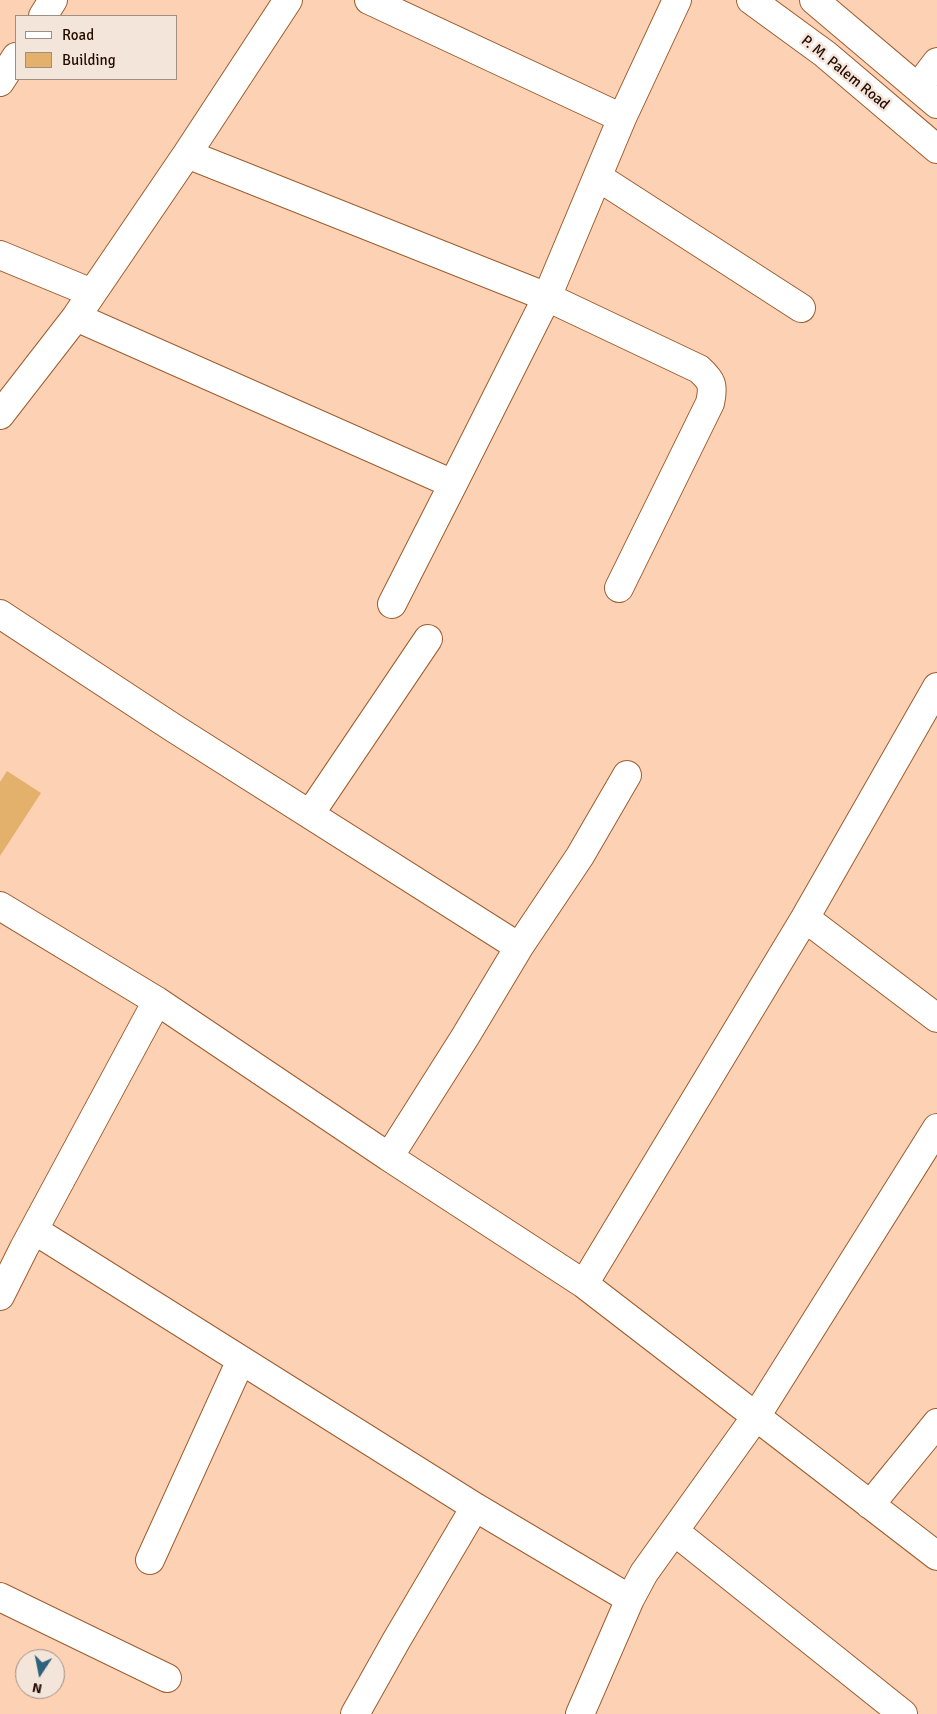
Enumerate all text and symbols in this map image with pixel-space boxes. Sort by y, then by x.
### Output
legend [15,15,178,80]
text: Road [62,26,94,44]
street label: P. M. Palem Road [797,32,893,114]
text: Building [62,51,116,69]
north arrow [15,1649,65,1699]
text: N [31,1679,44,1698]

